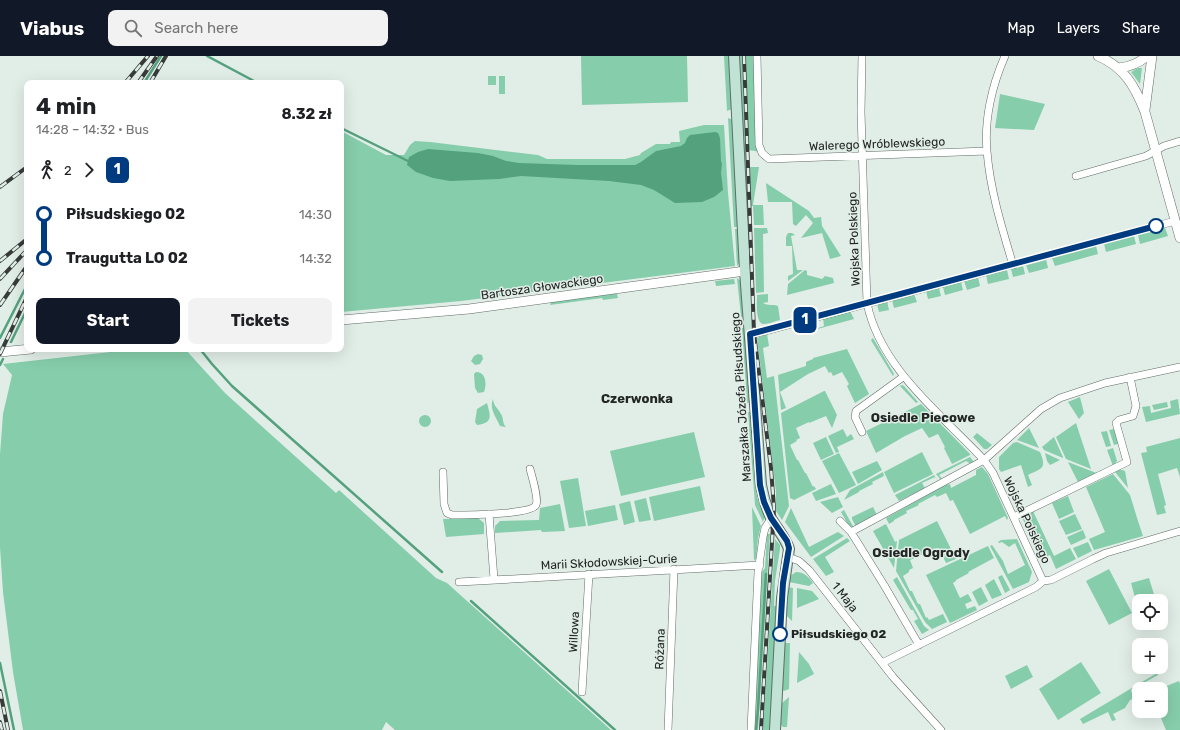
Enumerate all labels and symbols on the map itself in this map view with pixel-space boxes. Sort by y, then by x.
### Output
street label: Walerego Wróblewskiego [809,135,946,153]
street label: Wojska Polskiego [845,191,863,286]
unlabelled marker [1148,218,1164,234]
street label: Bartosza Głowackiego [480,271,604,303]
line badge: 1 [792,307,818,333]
street label: Marszałka Józefa Piłsudskiego [728,312,754,482]
district label: Czerwonka [601,391,673,406]
district label: Osiedle Piecowe [871,410,975,425]
street label: Wojska Polskiego [1001,474,1053,566]
district label: Osiedle Ogrody [872,545,970,560]
street label: Marii Skłodowskiej-Curie [540,551,678,573]
street label: 1 Maja [829,579,861,615]
street label: Willowa [566,611,582,653]
marker: Piłsudskiego 02 [772,626,788,642]
place label: Piłsudskiego 02 [791,627,886,641]
street label: Różana [652,628,668,670]

